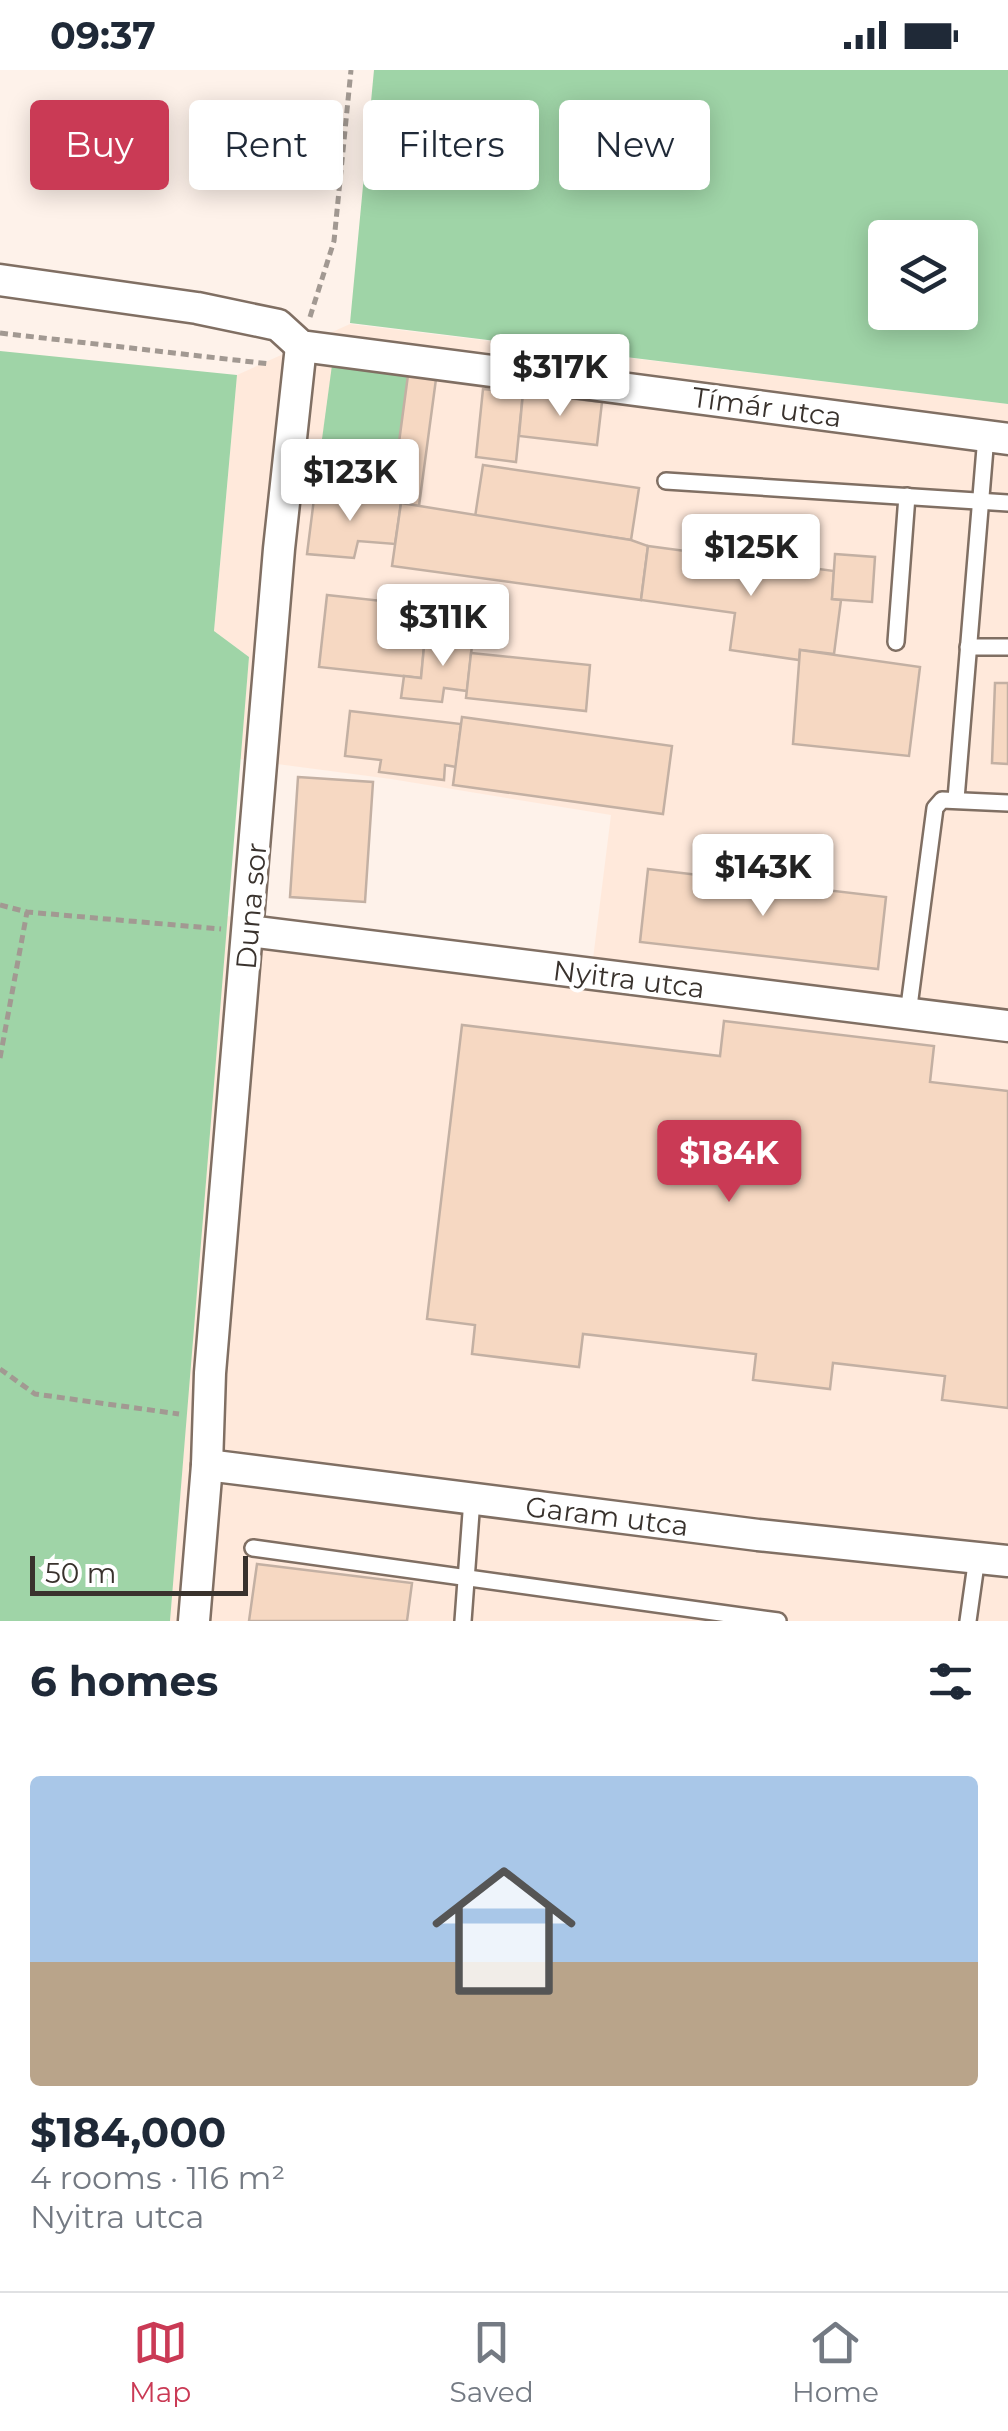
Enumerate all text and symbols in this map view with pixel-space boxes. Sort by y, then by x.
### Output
text: 09:37 [50,12,156,59]
chip: Buy [30,100,169,190]
chip: Rent [189,100,343,190]
chip: Filters [363,100,539,190]
chip: New [559,100,710,190]
map controls [868,220,978,330]
button: layers [868,220,978,330]
pin: $317K [490,334,630,419]
text: $317K [512,347,608,386]
street label: Tímár utca [690,380,844,434]
pin: $123K [280,439,420,524]
text: $123K [303,452,397,491]
pin: $125K [681,514,821,599]
text: $125K [704,527,798,566]
pin: $311K [373,584,513,669]
text: $311K [399,597,487,636]
pin: $143K [693,834,833,919]
street label: Duna sor [229,841,273,971]
text: $143K [714,847,812,886]
street label: Nyitra utca [551,953,707,1005]
pin: $184K [659,1120,799,1205]
text: $184K [679,1133,779,1172]
street label: Garam utca [524,1489,690,1543]
scale bar [30,1551,248,1596]
text: 50 m [45,1556,116,1590]
icon: filters [923,1654,978,1709]
text: 6 homes [30,1655,218,1707]
icon: home [414,1841,594,2021]
text: $184,000 [30,2106,226,2158]
text: 4 rooms · 116 m² [30,2158,285,2197]
text: Nyitra utca [30,2197,204,2236]
tab: Map [129,2315,191,2409]
tab: Saved [450,2315,534,2409]
tab: Home [792,2315,879,2409]

